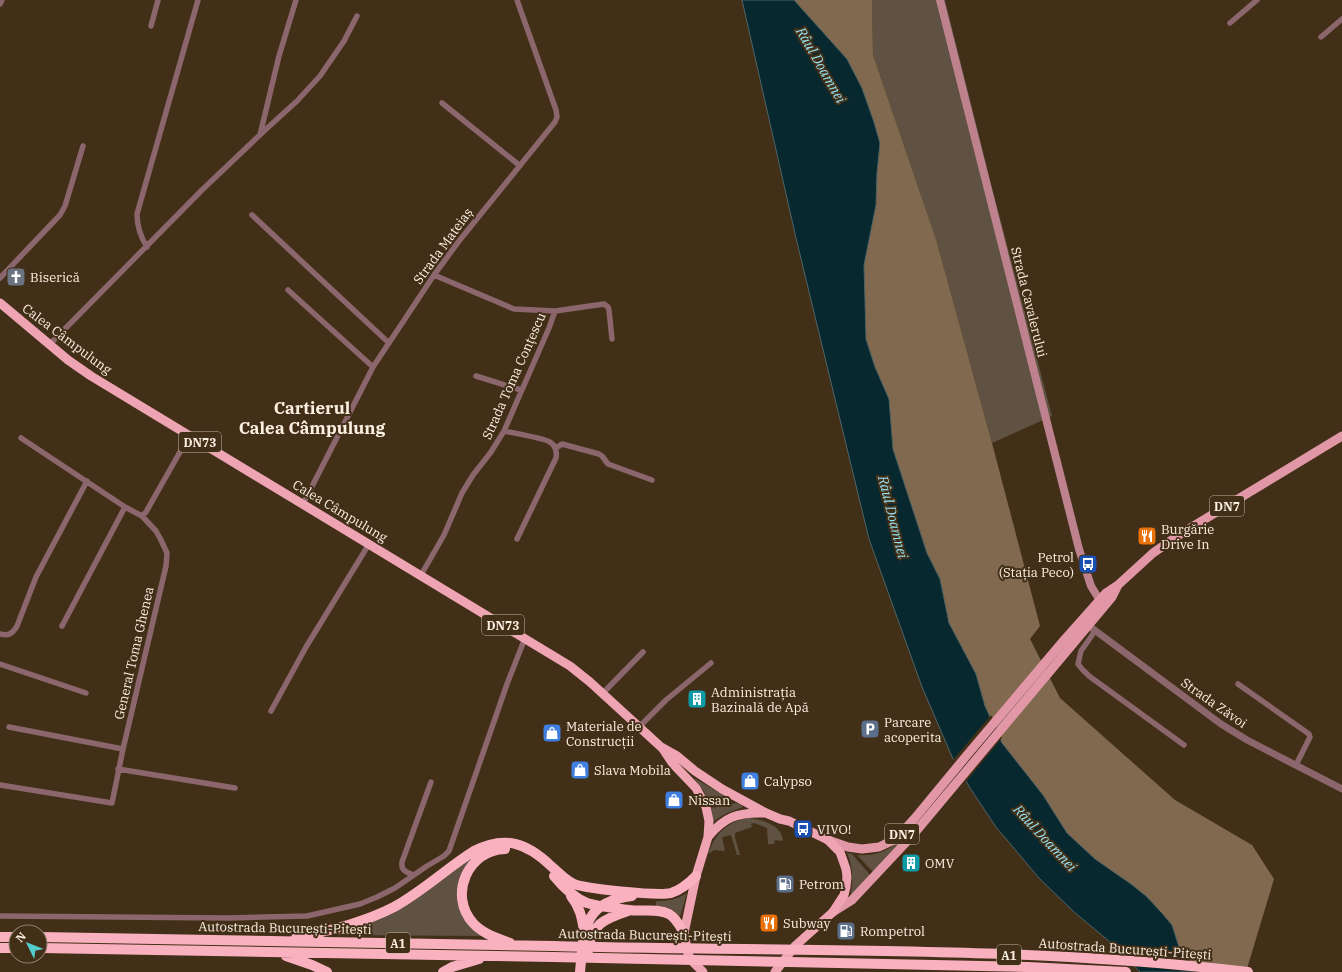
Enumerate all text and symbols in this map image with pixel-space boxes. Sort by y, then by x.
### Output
water label: Râul Doamnei [791,23,850,107]
street label: Strada Mateiaș [410,204,476,288]
street label: Strada Cavalerului [1007,245,1051,359]
church icon: Biserică [5,266,27,288]
place label: Biserică [30,269,80,286]
street label: Calea Câmpulung [19,300,115,378]
street label: Strada Toma Conțescu [478,310,550,442]
district label: Cartierul Calea Câmpulung [239,397,385,439]
road number: DN73 [179,432,221,452]
water label: Râul Doamnei [874,473,912,561]
street label: Calea Câmpulung [289,476,391,546]
road number: DN7 [1210,496,1244,516]
place label: Burgărie Drive In [1161,521,1214,553]
restaurant icon: Burgărie Drive In [1136,525,1158,547]
place label: Petrol (Stația Peco) [999,549,1074,581]
bus stop icon: Petrol (Stația Peco) [1077,553,1099,575]
street label: General Toma Ghenea [110,585,158,721]
road number: DN73 [482,615,524,635]
street label: Strada Zăvoi [1178,674,1250,732]
place label: Administrația Bazinală de Apă [711,684,809,716]
building icon: Administrația Bazinală de Apă [686,688,708,710]
place label: Parcare acoperita [884,714,942,746]
place label: Materiale de Construcții [566,718,642,750]
parking icon: Parcare acoperita [859,718,881,740]
shop icon: Materiale de Construcții [541,722,563,744]
shop icon: Slava Mobila [569,759,591,781]
place label: Slava Mobila [594,762,671,779]
shop icon: Calypso [739,770,761,792]
place label: Calypso [764,773,812,790]
shop icon: Nissan [663,789,685,811]
place label: Nissan [688,792,730,809]
water label: Râul Doamnei [1009,800,1081,876]
bus stop icon: VIVO! [792,818,814,840]
place label: VIVO! [817,821,851,838]
road number: DN7 [885,824,919,844]
building icon: OMV [900,852,922,874]
place label: OMV [925,855,955,872]
fuel station icon: Petrom [774,873,796,895]
place label: Petrom [799,876,844,893]
restaurant icon: Subway [758,912,780,934]
place label: Subway [783,915,830,932]
street label: Autostrada București-Pitești [198,918,372,938]
fuel station icon: Rompetrol [835,920,857,942]
place label: Rompetrol [860,923,925,940]
north arrow [8,924,48,964]
street label: Autostrada București-Pitești [558,925,732,945]
text: N [13,929,29,945]
road number: A1 [386,933,410,953]
street label: Autostrada București-Pitești [1038,934,1212,964]
road number: A1 [997,945,1021,965]

